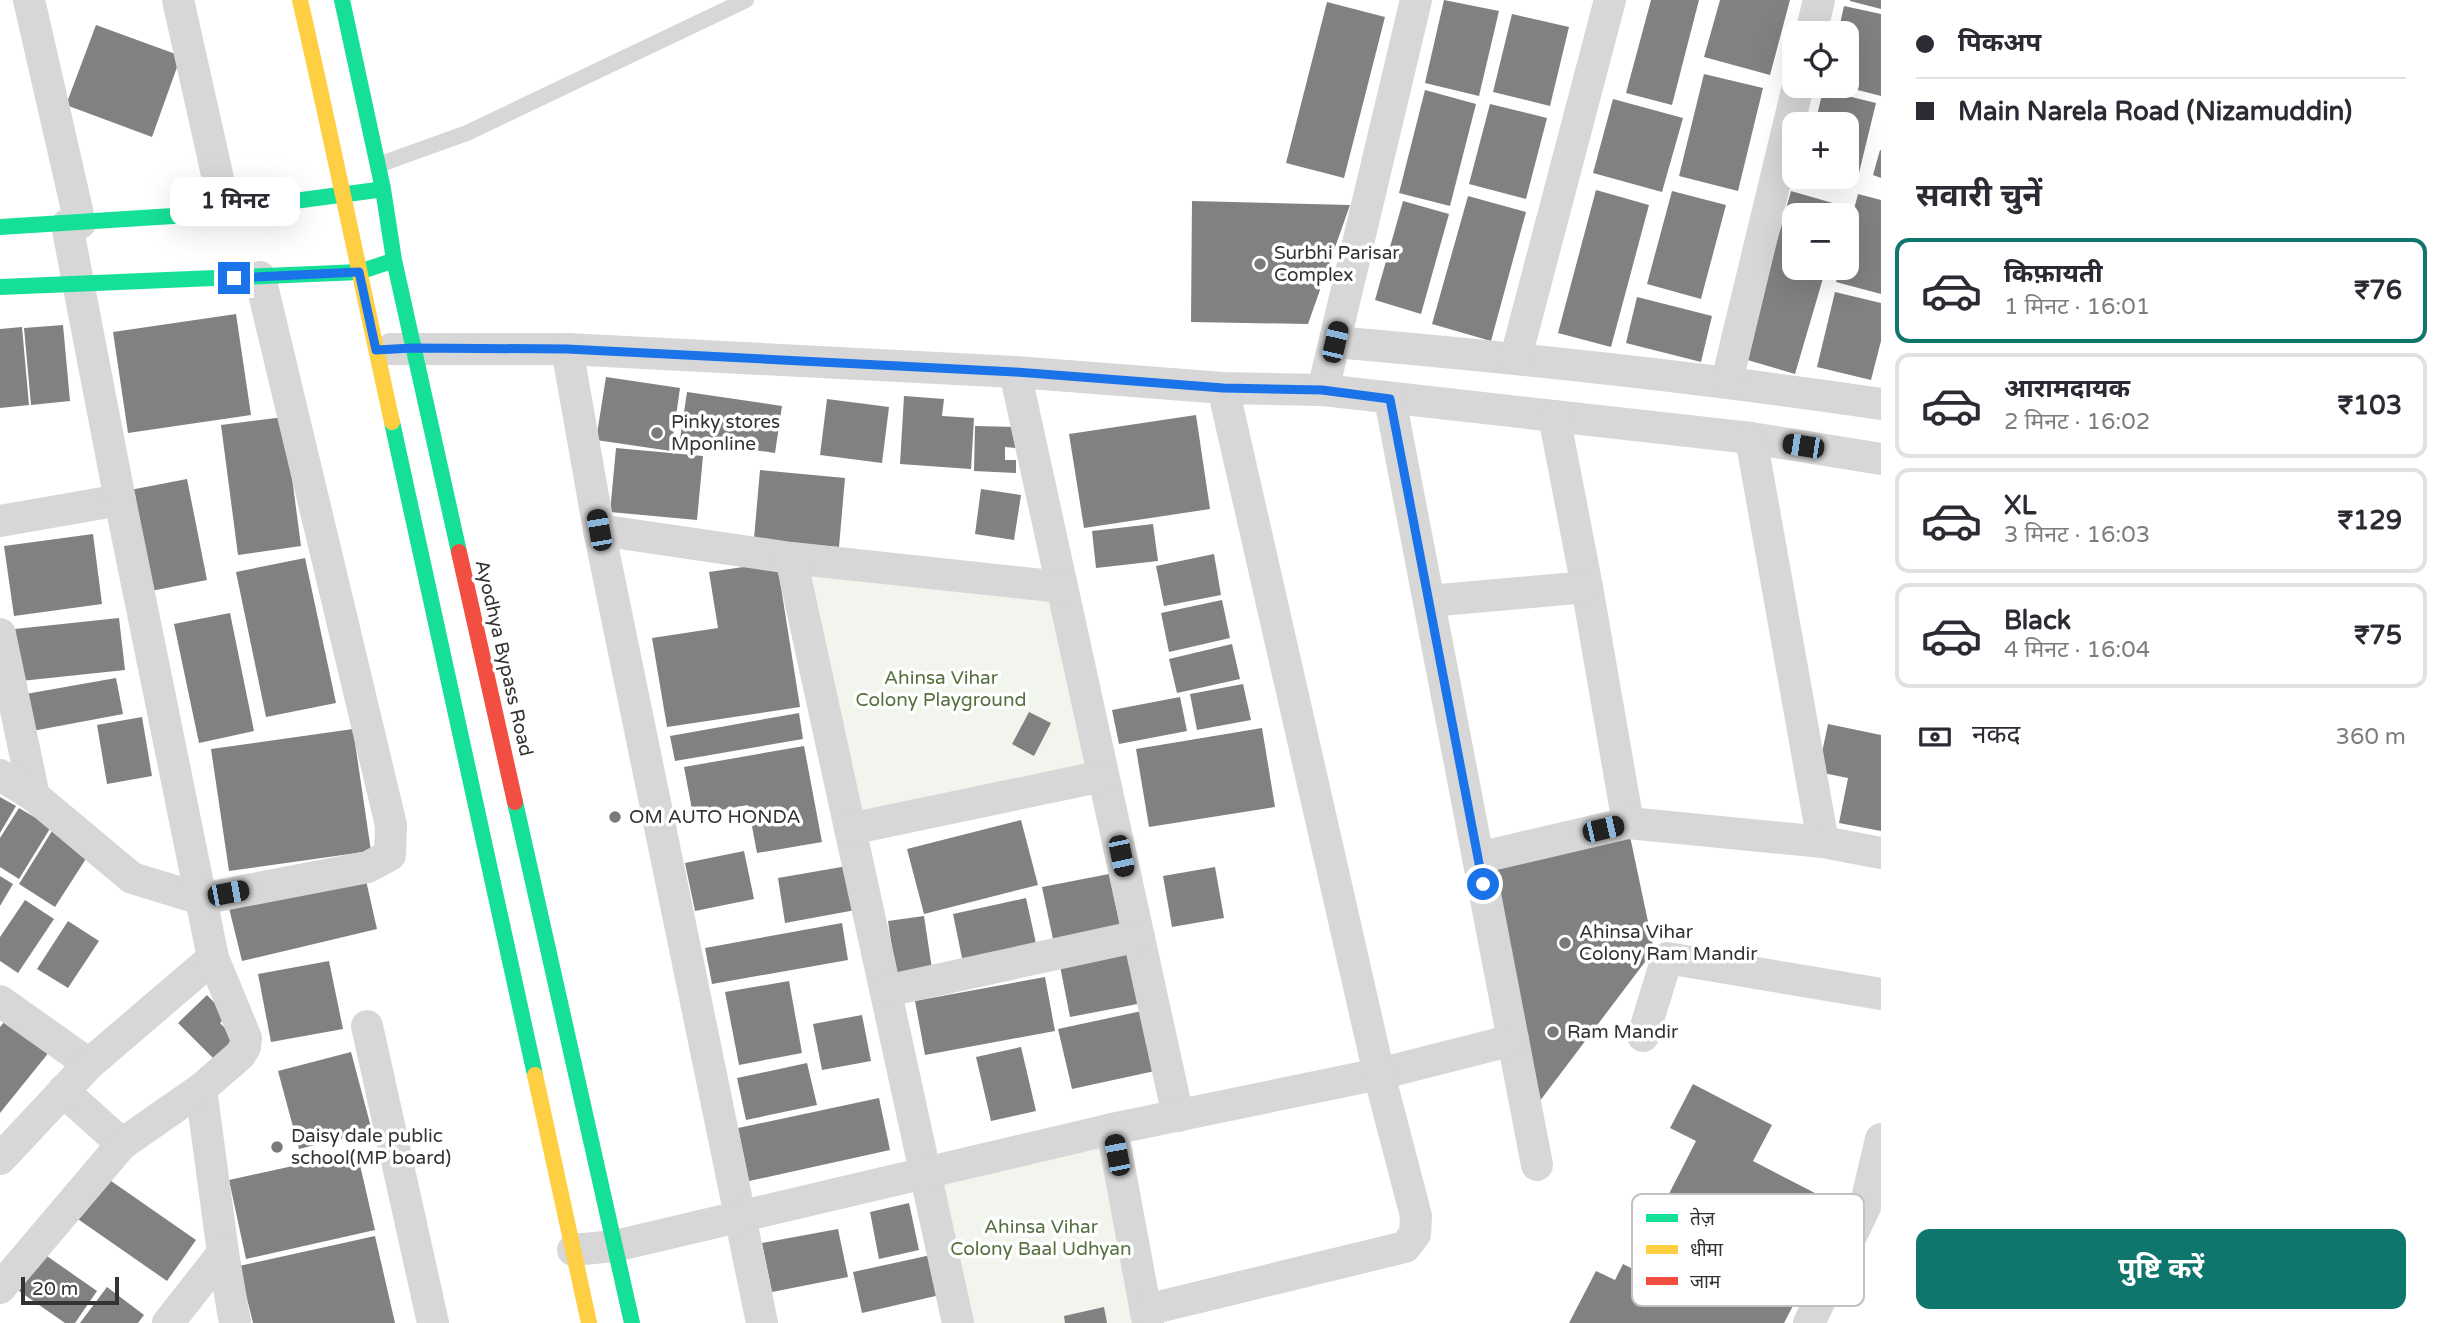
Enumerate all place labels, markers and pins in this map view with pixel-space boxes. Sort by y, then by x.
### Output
place label: Surbhi Parisar Complex [1274,242,1400,286]
marker: Surbhi Parisar Complex [1252,256,1268,272]
place label: Pinky stores Mponline [671,411,780,455]
marker: Pinky stores Mponline [649,425,665,441]
place label: OM AUTO HONDA [629,806,801,828]
marker: OM AUTO HONDA [607,809,623,825]
place label: Ahinsa Vihar Colony Ram Mandir [1579,921,1758,965]
marker: Ahinsa Vihar Colony Ram Mandir [1557,935,1573,951]
place label: Ram Mandir [1567,1021,1679,1043]
marker: Ram Mandir [1545,1024,1561,1040]
place label: Daisy dale public school(MP board) [291,1125,451,1169]
marker: Daisy dale public school(MP board) [269,1139,285,1155]

